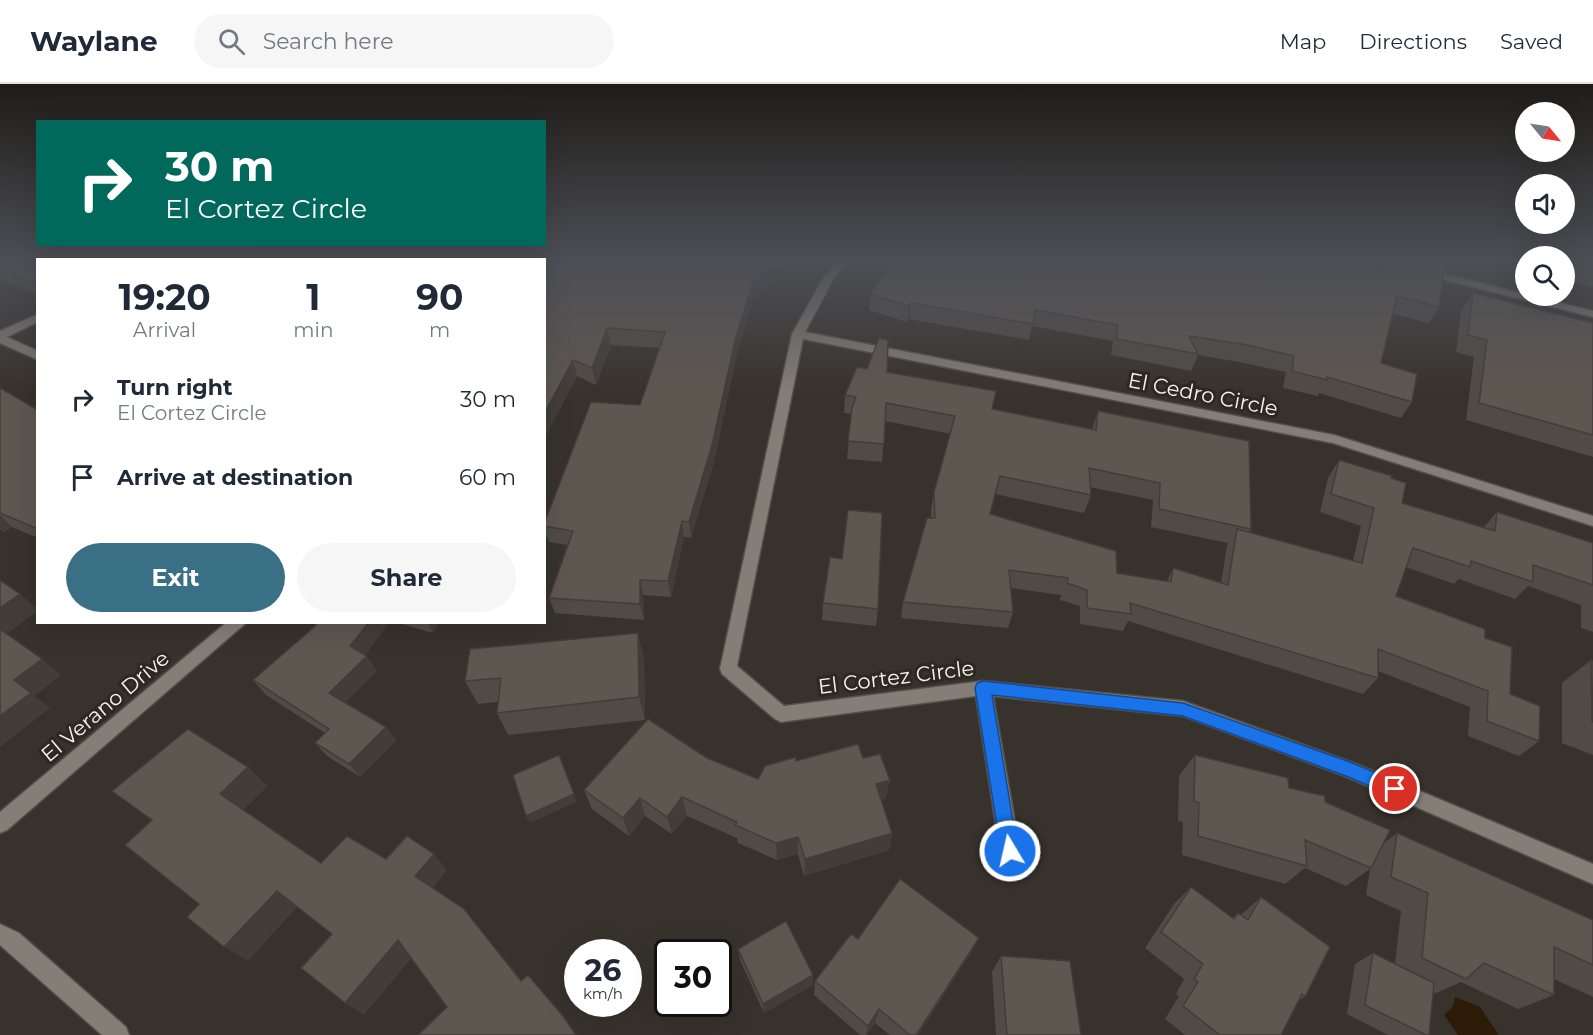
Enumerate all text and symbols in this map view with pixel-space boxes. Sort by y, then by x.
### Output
search box [194,14,614,68]
text: Waylane [30,24,158,58]
icon: search [215,25,248,58]
text: Search here [263,28,393,55]
text: Map [1280,29,1326,54]
text: Directions [1359,29,1467,54]
text: Saved [1500,29,1563,54]
north arrow [1515,102,1575,162]
map controls [1515,102,1575,306]
text: 30 m [165,140,274,192]
icon: right [66,144,144,222]
button: sound [1515,174,1575,234]
text: El Cortez Circle [165,192,367,225]
button: search [1515,246,1575,306]
text: 19:20 [119,275,211,319]
text: 1 [306,275,320,319]
text: 90 [416,275,463,319]
text: Arrival [133,318,196,342]
text: min [293,318,333,342]
text: m [429,318,450,342]
street label: El Cedro Circle [1126,367,1280,421]
text: Turn right [117,374,232,401]
icon: right [66,383,99,416]
text: 30 m [460,386,516,413]
text: El Cortez Circle [117,401,267,425]
icon: arrive [66,461,99,494]
text: Arrive at destination [117,464,353,491]
text: 60 m [459,464,516,491]
button: Exit [66,543,285,612]
button: Share [297,543,516,612]
street label: El Verano Drive [36,645,174,767]
street label: El Cortez Circle [816,655,976,699]
pin [1369,763,1420,814]
icon: arrive [1378,772,1411,805]
position arrow [978,819,1042,883]
speed limit sign: 30 [654,939,732,1017]
text: 26 [585,952,621,989]
text: km/h [583,984,623,1003]

